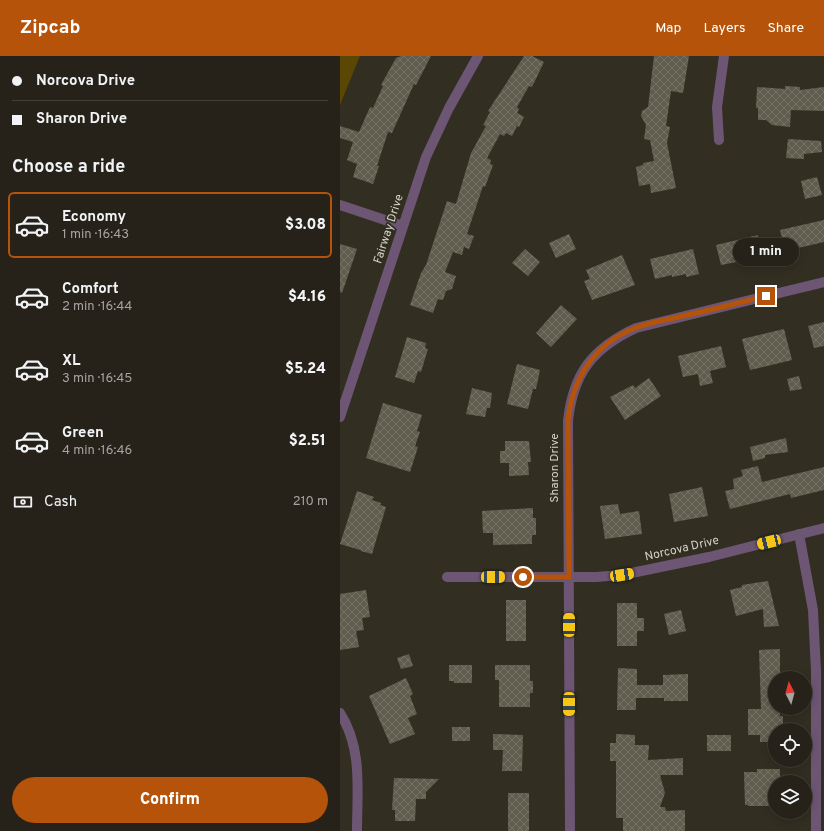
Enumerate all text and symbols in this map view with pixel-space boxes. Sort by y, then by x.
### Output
text: Zipcab [20,16,80,40]
text: Map [655,20,681,37]
text: Layers [703,20,745,37]
text: Share [767,20,804,37]
text: Norcova Drive [36,72,135,91]
text: Sharon Drive [36,110,127,129]
text: Choose a ride [12,156,125,179]
street label: Fairway Drive [370,192,408,266]
icon: car [14,207,50,243]
text: Economy [62,208,126,227]
text: $3.08 [285,216,326,235]
text: 1 min · 16:43 [62,227,129,243]
callout: 1 min [733,238,799,266]
text: 1 min [750,244,782,260]
icon: car [14,279,50,315]
text: Comfort [62,280,119,299]
route end [757,287,775,305]
text: $4.16 [288,288,326,307]
text: 2 min · 16:44 [62,299,132,315]
icon: car [14,351,50,387]
text: XL [62,352,80,371]
text: $5.24 [285,360,326,379]
text: 3 min · 16:45 [62,371,132,387]
icon: car [14,423,50,459]
text: Green [62,424,104,443]
text: $2.51 [289,432,326,451]
street label: Sharon Drive [547,433,563,503]
text: 4 min · 16:46 [62,443,132,459]
icon: cash [12,491,34,513]
text: Cash [44,493,77,512]
text: 210 m [293,494,328,510]
street label: Norcova Drive [643,533,721,565]
car [756,533,782,551]
car [609,567,635,583]
route start [514,568,532,586]
car [481,571,505,583]
car [563,613,575,637]
north arrow [768,671,812,715]
map controls [768,671,812,819]
car [563,692,575,716]
button: locate [768,723,812,767]
button: layers [768,775,812,819]
button: Confirm [12,777,328,823]

